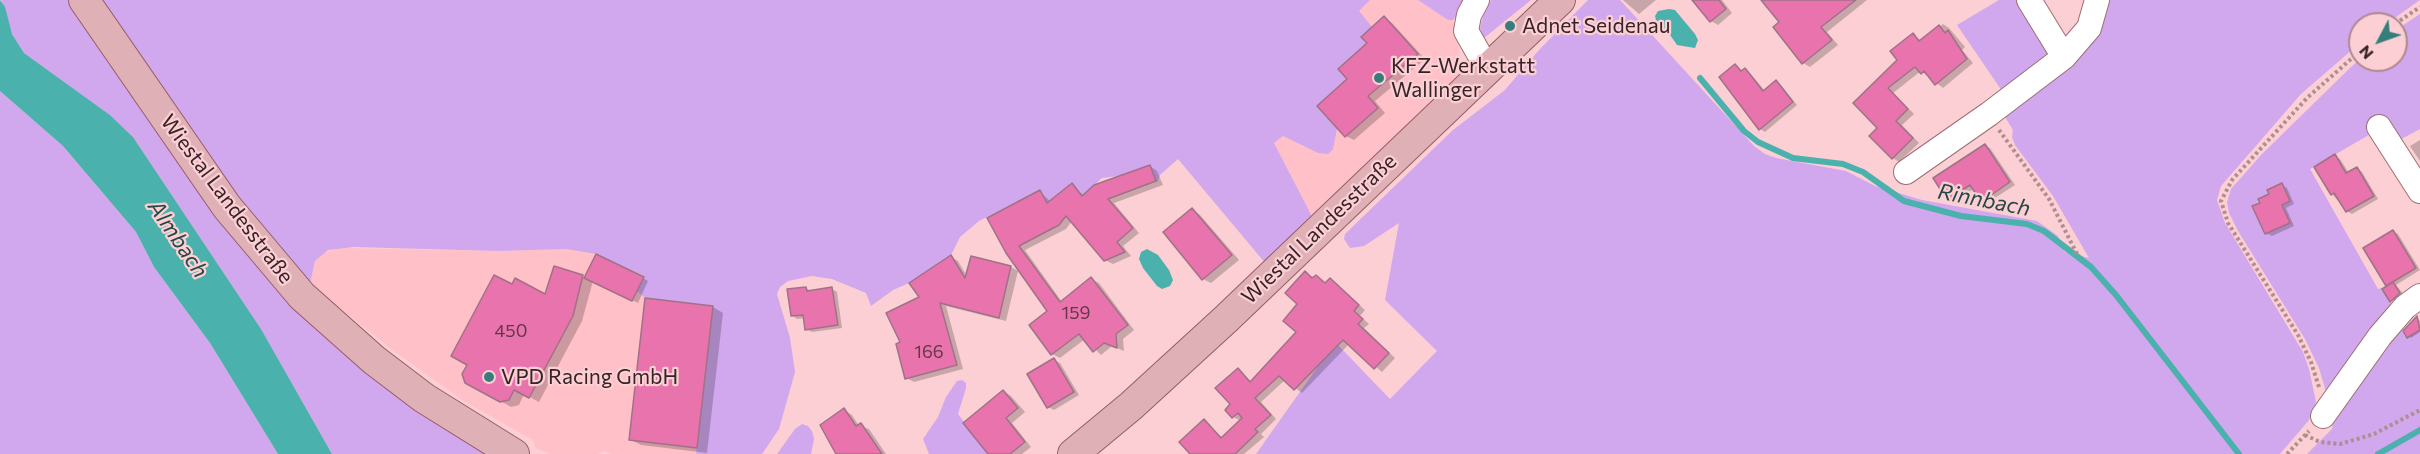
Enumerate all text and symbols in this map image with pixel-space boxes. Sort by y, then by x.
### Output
north arrow [2348,12,2408,72]
place label: Adnet Seidenau [1522,13,1670,39]
marker: Adnet Seidenau [1503,19,1517,33]
text: N [2354,42,2377,64]
place label: KFZ-Werkstatt Wallinger [1391,53,1535,103]
marker: KFZ-Werkstatt Wallinger [1372,71,1386,85]
street label: Wiestal Landesstraße [155,109,299,289]
street label: Wiestal Landesstraße [1236,149,1402,309]
water label: Rinnbach [1936,178,2032,222]
water label: Almbach [142,195,214,283]
house number: 159 [1062,302,1090,324]
house number: 450 [495,320,527,342]
house number: 166 [914,341,944,363]
place label: VPD Racing GmbH [501,364,678,390]
marker: VPD Racing GmbH [482,370,496,384]

